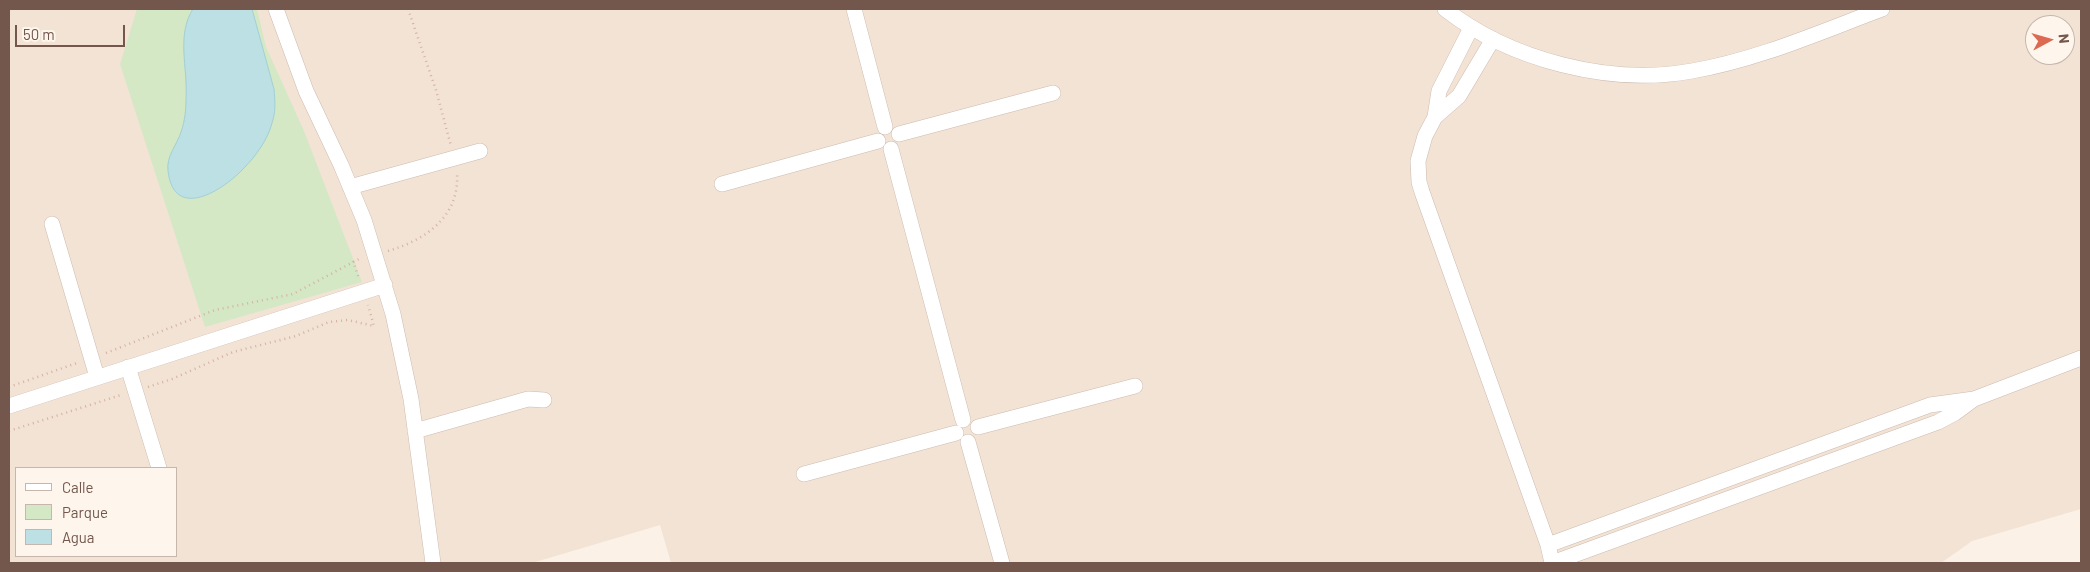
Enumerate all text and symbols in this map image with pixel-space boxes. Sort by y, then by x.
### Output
scale bar [18,15,128,47]
north arrow [2025,15,2075,65]
text: 50 m [23,25,55,43]
text: N [2055,33,2073,44]
legend [15,467,178,557]
text: Calle [62,478,94,496]
text: Parque [62,503,108,521]
text: Agua [62,528,95,546]

